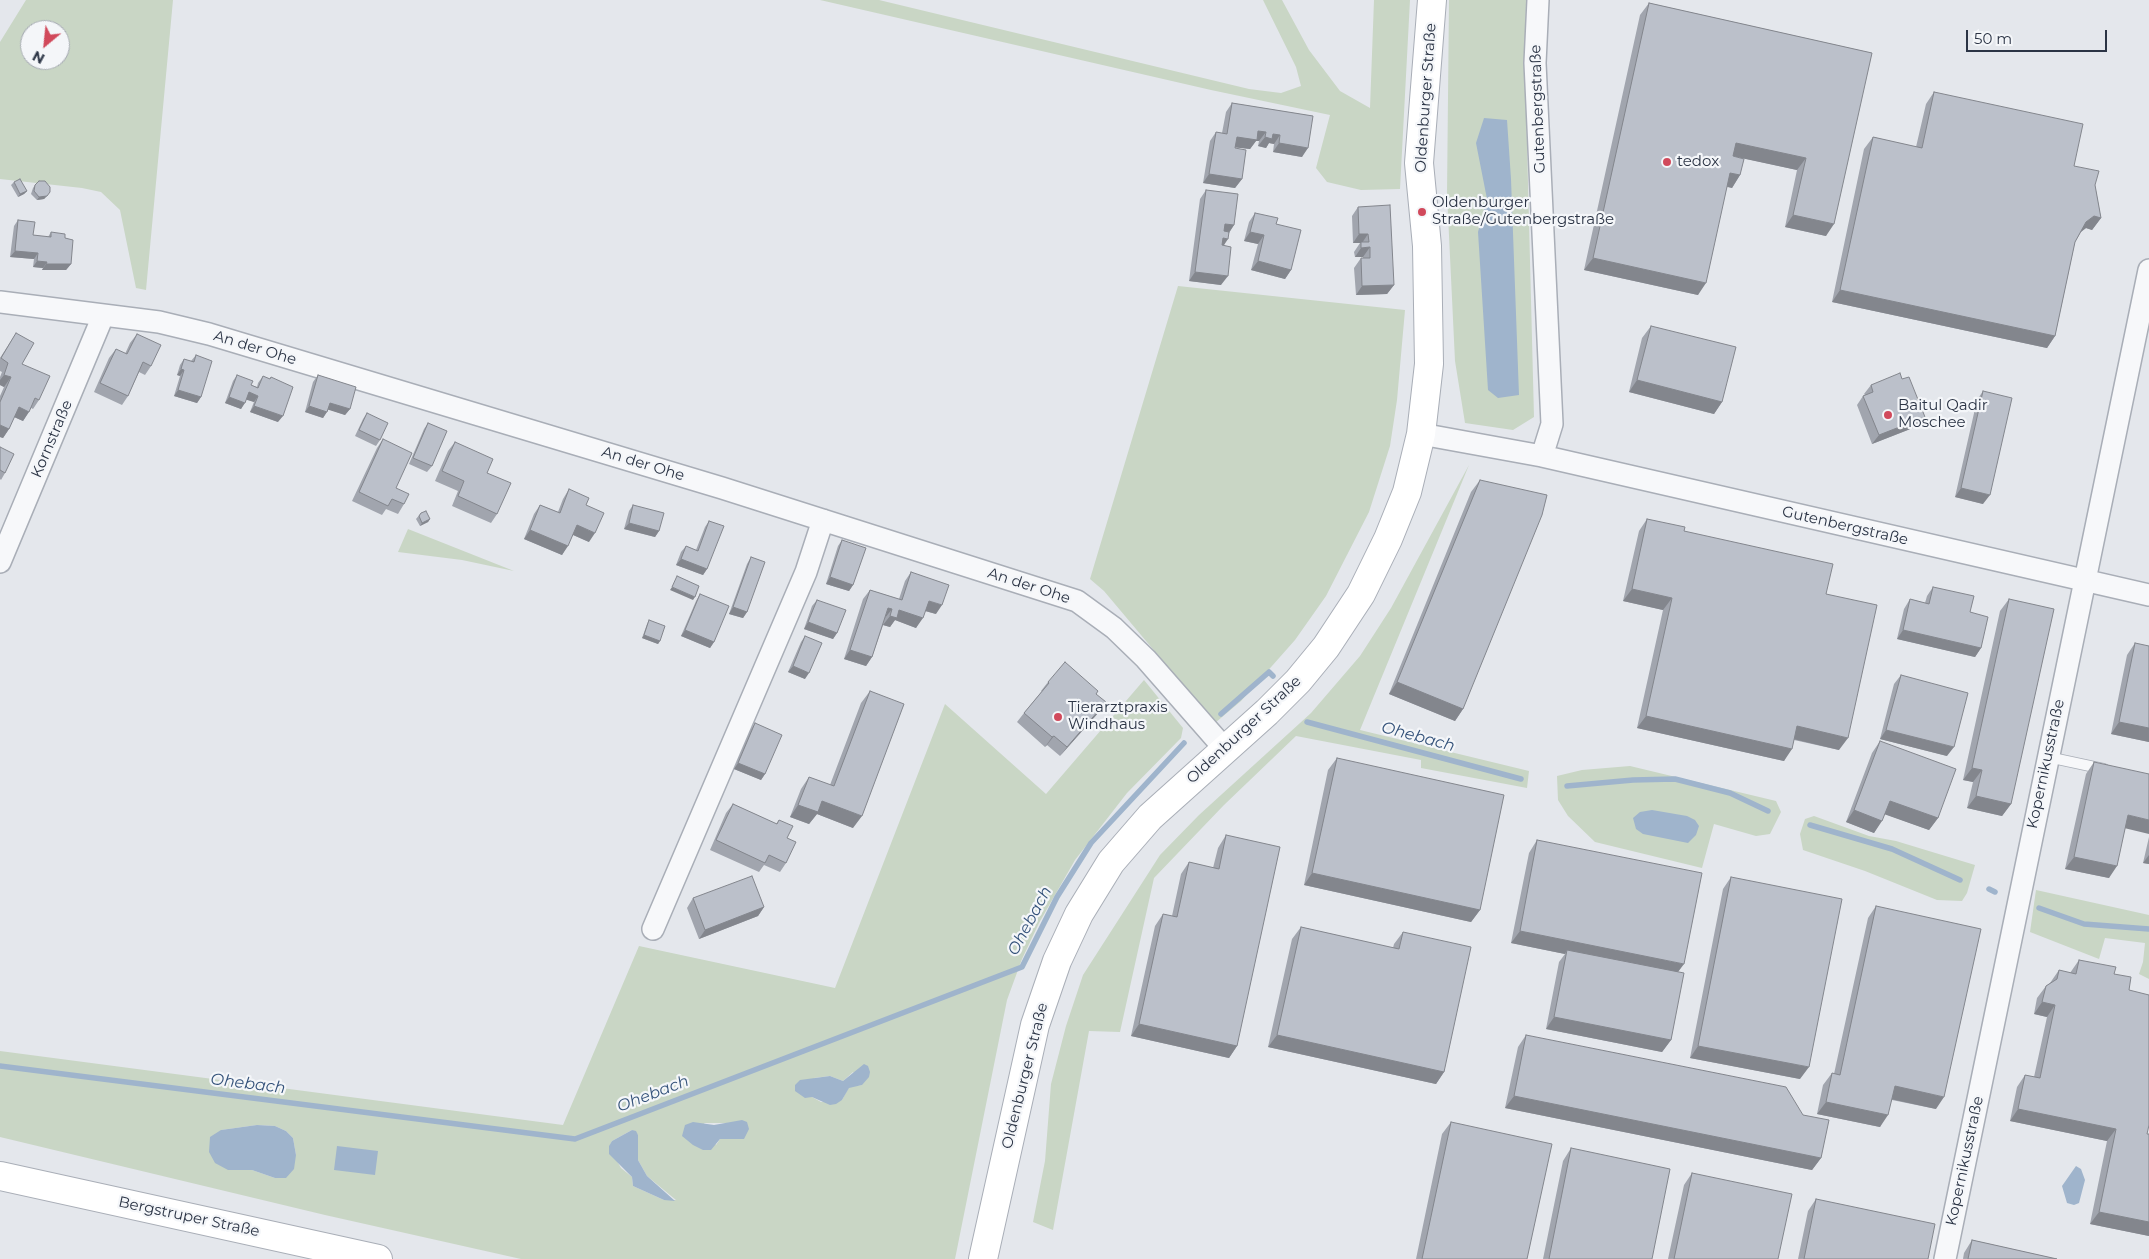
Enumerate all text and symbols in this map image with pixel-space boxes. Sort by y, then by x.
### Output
north arrow [20,20,70,70]
scale bar [1969,20,2110,52]
street label: Oldenburger Straße [1412,23,1440,173]
text: 50 m [1974,29,2012,48]
street label: Gutenbergstraße [1527,44,1549,174]
text: N [29,47,48,68]
place label: tedox [1677,153,1719,171]
marker: tedox [1661,156,1673,168]
place label: Oldenburger Straße/Gutenbergstraße [1432,194,1614,229]
marker: Oldenburger Straße/Gutenbergstraße [1416,206,1428,218]
street label: An der Ohe [211,327,299,369]
place label: Baitul Qadir Moschee [1898,397,1988,432]
street label: Kornstraße [28,398,76,480]
marker: Baitul Qadir Moschee [1882,409,1894,421]
street label: An der Ohe [599,443,687,485]
street label: Gutenbergstraße [1780,503,1910,549]
street label: An der Ohe [985,564,1073,608]
street label: Oldenburger Straße [1183,672,1305,788]
street label: Kopernikusstraße [2023,698,2069,830]
place label: Tierarztpraxis Windhaus [1068,699,1168,734]
marker: Tierarztpraxis Windhaus [1052,711,1064,723]
water label: Ohebach [1379,718,1457,756]
water label: Ohebach [1004,883,1056,959]
street label: Oldenburger Straße [998,1001,1052,1151]
water label: Ohebach [209,1070,287,1098]
water label: Ohebach [614,1072,692,1116]
street label: Kopernikusstraße [1942,1095,1988,1227]
street label: Bergstruper Straße [117,1193,261,1241]

